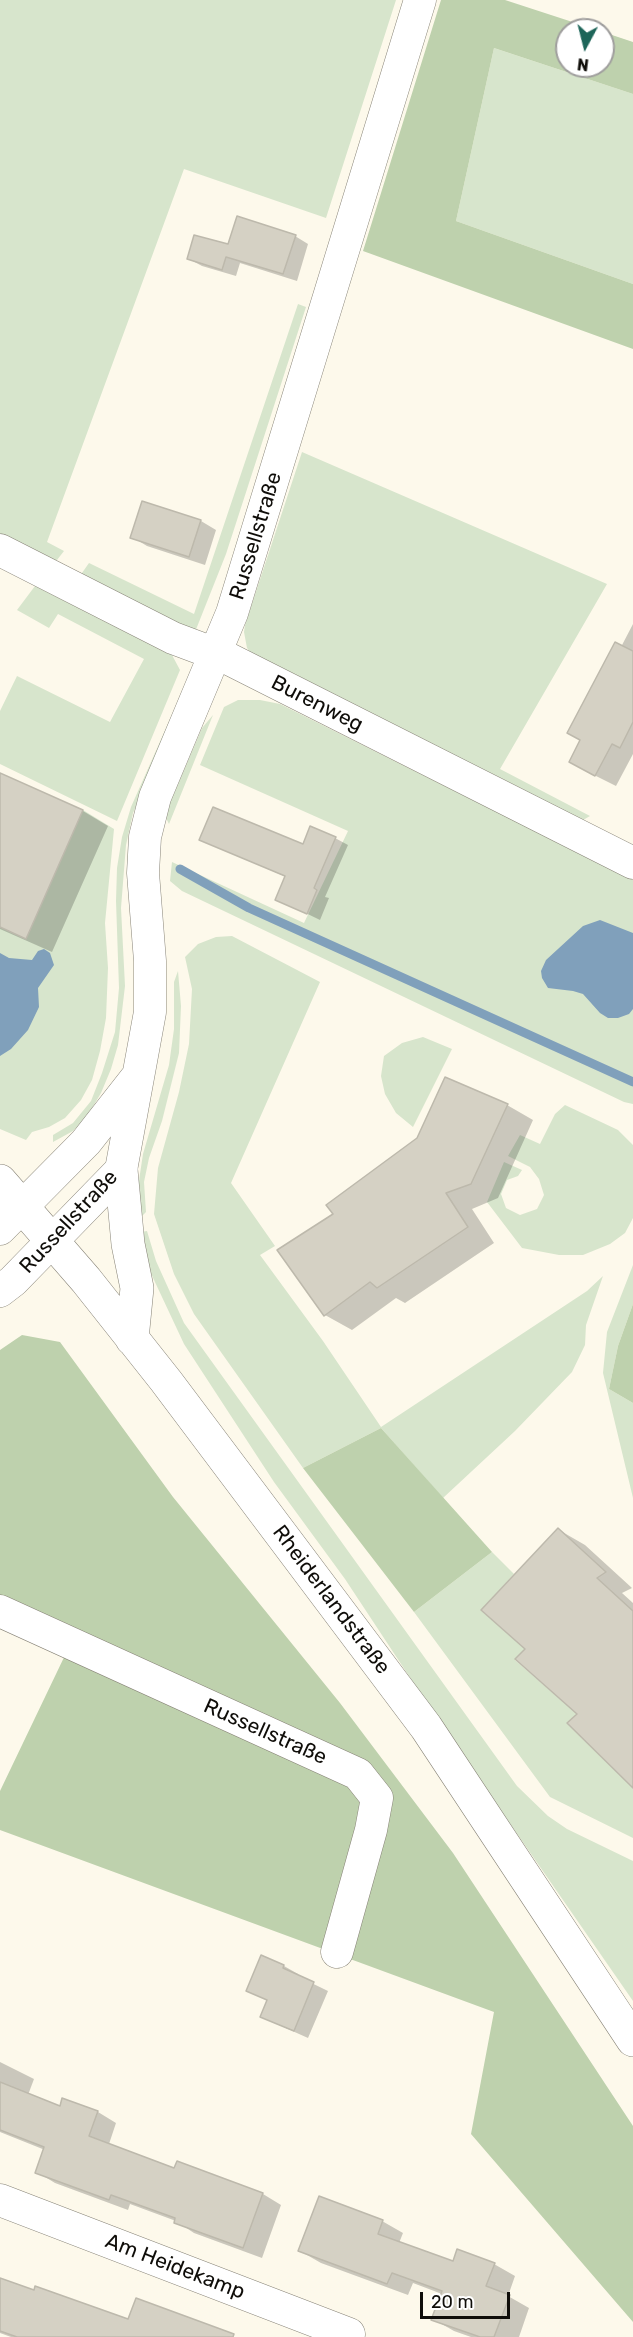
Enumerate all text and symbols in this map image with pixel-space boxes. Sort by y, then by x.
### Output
north arrow [555,18,615,78]
text: N [576,54,590,75]
street label: Russellstraße [225,469,287,603]
street label: Burenweg [267,670,367,738]
street label: Russellstraße [15,1165,123,1279]
street label: Rheiderlandstraße [267,1521,395,1679]
street label: Russellstraße [199,1694,331,1770]
street label: Am Heidekamp [102,2229,248,2305]
scale bar [423,2280,513,2318]
text: 20 m [431,2291,473,2313]

